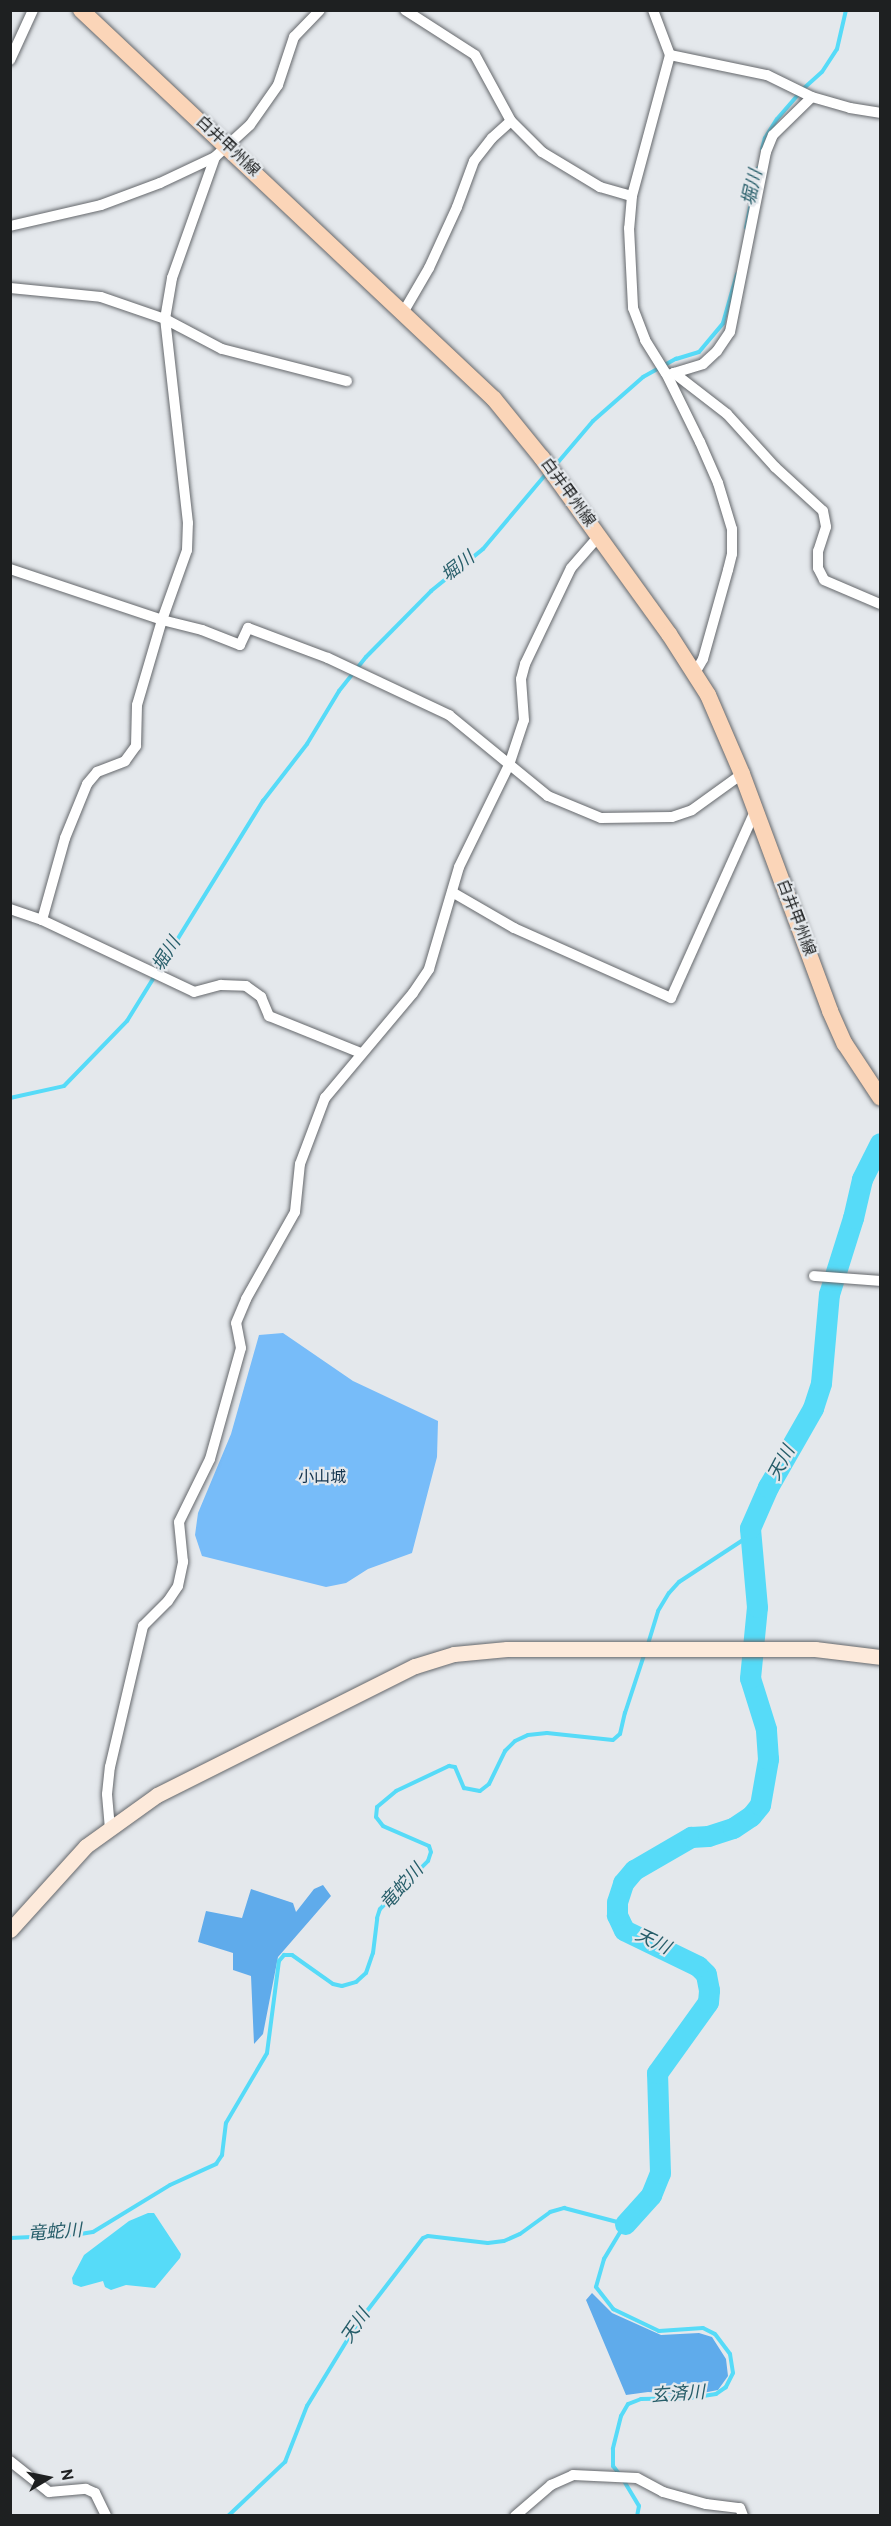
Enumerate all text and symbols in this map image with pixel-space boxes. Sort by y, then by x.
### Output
street label: 白井甲州線 [191,113,263,181]
water label: 堀川 [739,168,769,208]
street label: 白井甲州線 [536,455,598,531]
water label: 堀川 [438,548,480,588]
street label: 白井甲州線 [772,877,818,959]
water label: 堀川 [149,934,187,976]
water label: 天川 [765,1443,801,1485]
park label: 小山城 [298,1468,346,1488]
water label: 竜蛇川 [377,1861,429,1915]
water label: 天川 [631,1925,673,1961]
water label: 竜蛇川 [27,2221,83,2247]
water label: 天川 [338,2306,376,2348]
water label: 玄済川 [650,2383,706,2409]
north arrow [18,2448,78,2508]
text: N [55,2467,77,2482]

